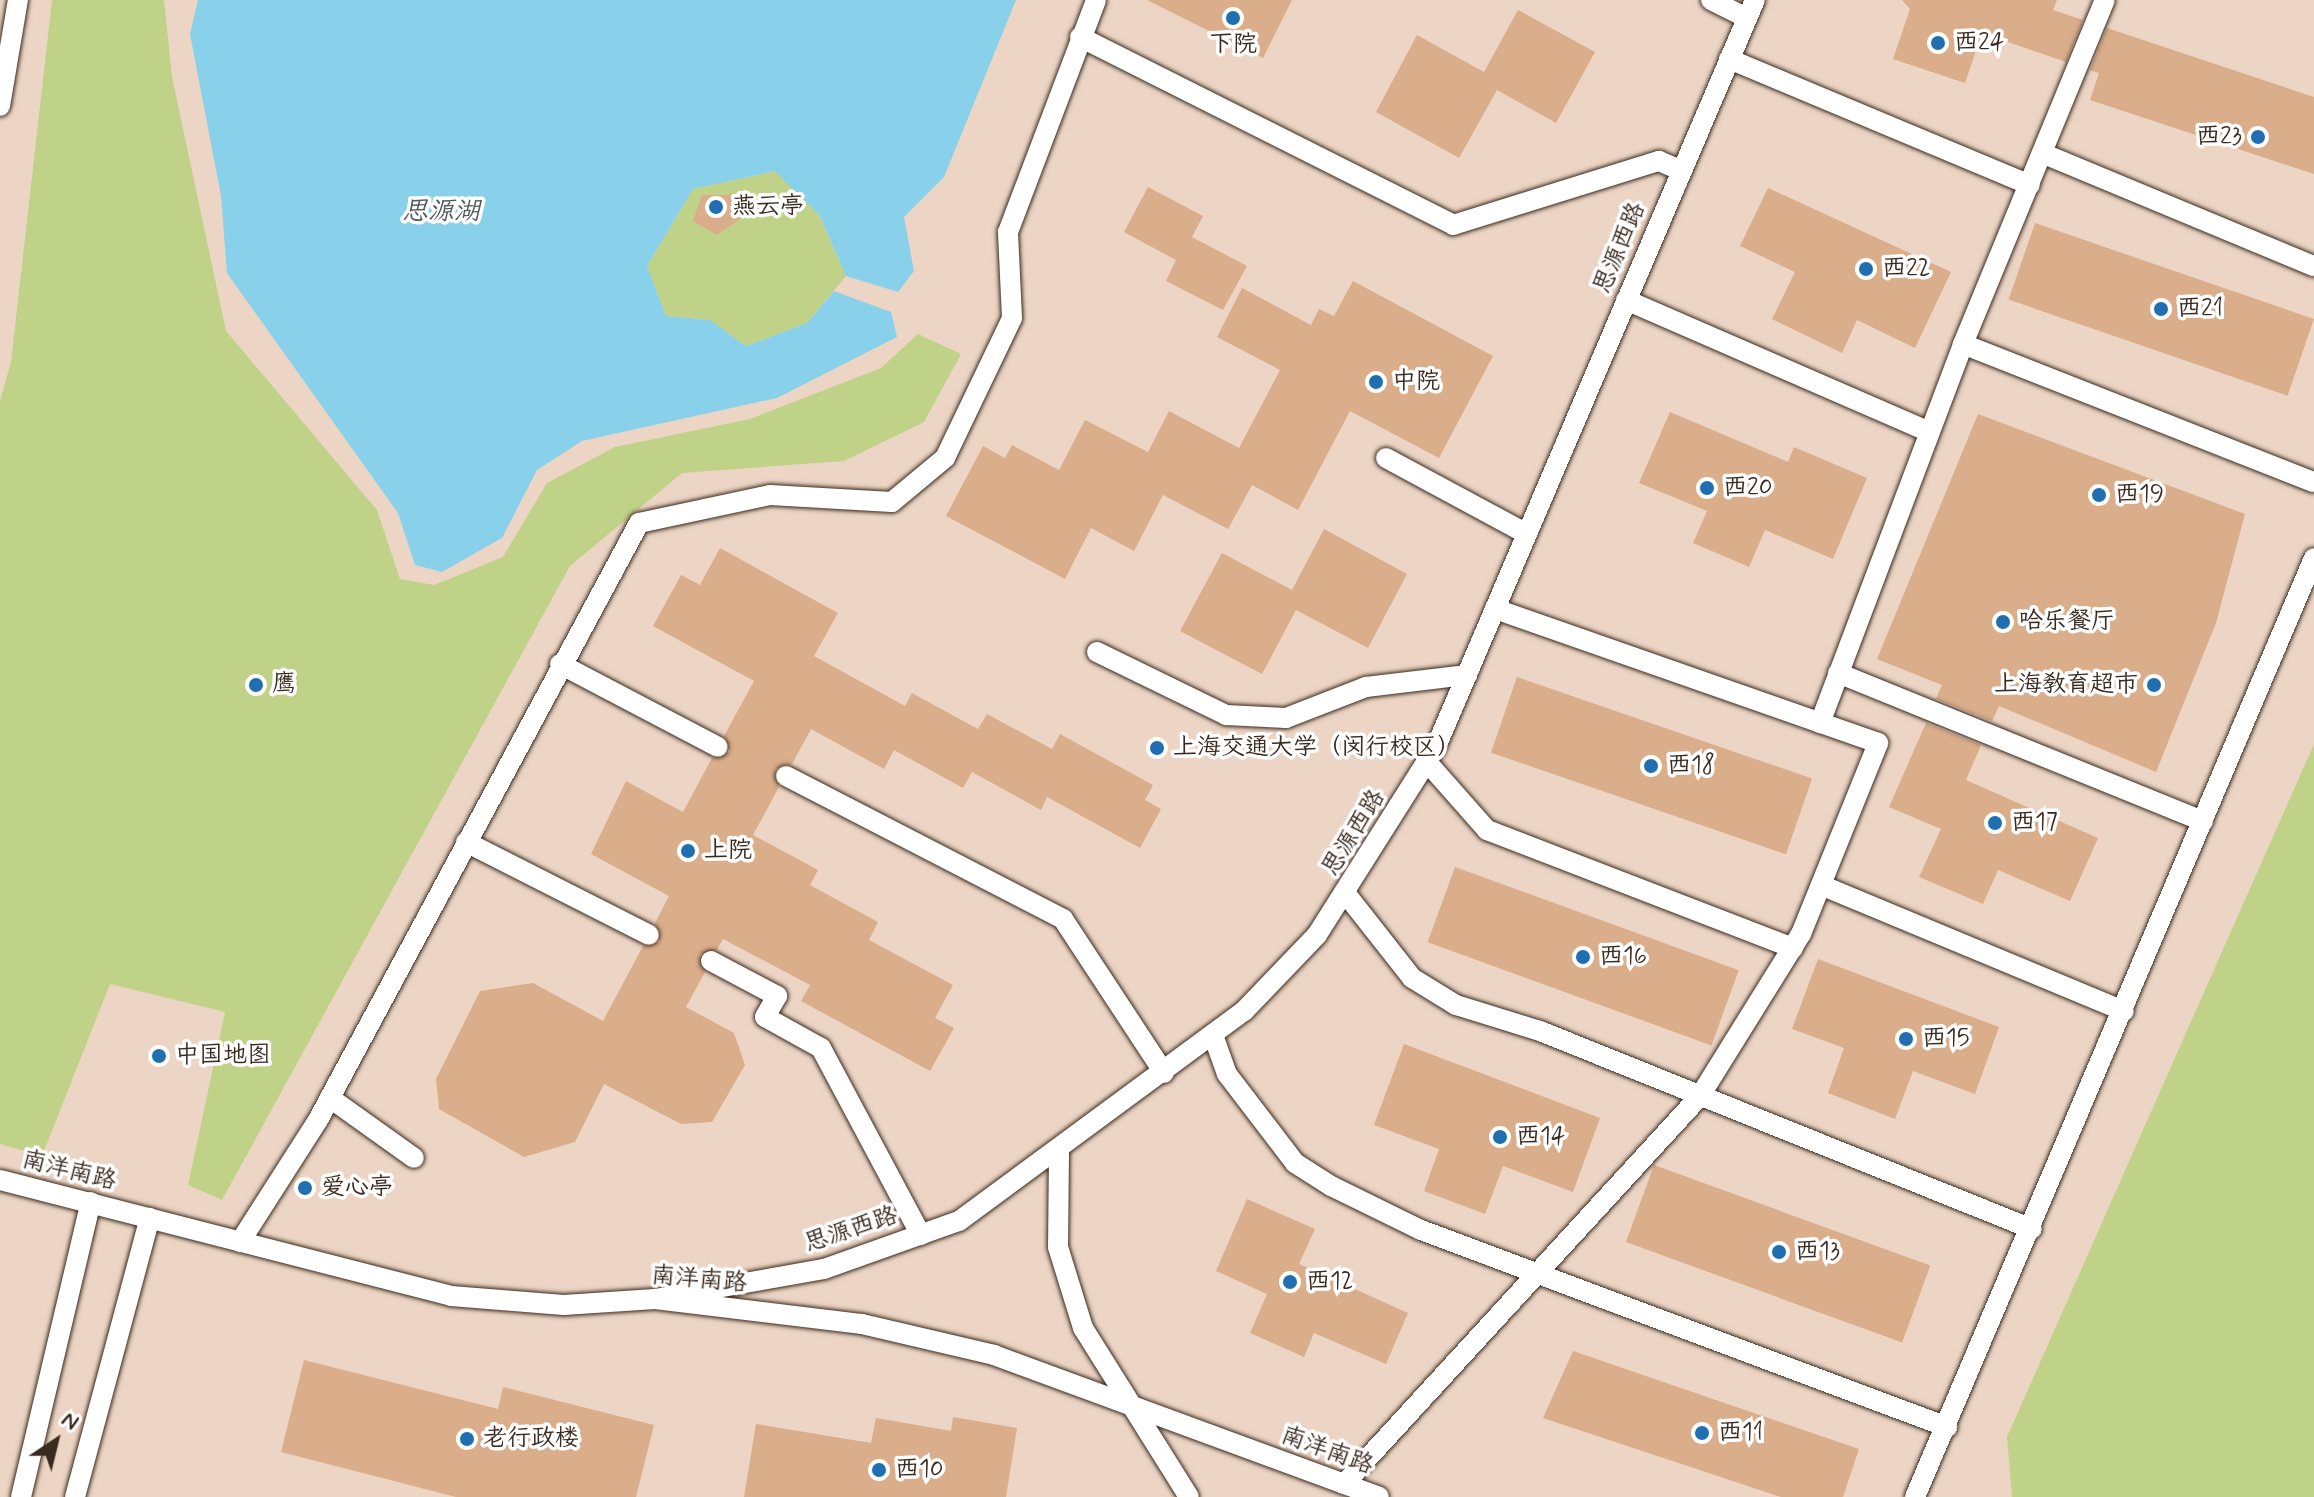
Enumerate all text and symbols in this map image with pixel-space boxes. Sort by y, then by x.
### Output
marker: 下院 [1224,9,1242,27]
place label: 西24 [1954,29,2004,57]
place label: 下院 [1209,31,1257,59]
marker: 西24 [1929,34,1947,52]
place label: 西23 [2196,123,2242,151]
marker: 西23 [2249,128,2267,146]
place label: 燕云亭 [732,193,804,221]
water label: 思源湖 [402,197,480,229]
marker: 燕云亭 [707,198,725,216]
street label: 思源西路 [1588,198,1652,298]
place label: 西22 [1882,255,1930,283]
marker: 西22 [1857,260,1875,278]
place label: 西21 [2177,295,2223,323]
marker: 西21 [2152,300,2170,318]
place label: 中院 [1392,368,1440,396]
marker: 中院 [1367,373,1385,391]
place label: 西20 [1723,474,1772,502]
marker: 西20 [1698,479,1716,497]
place label: 西19 [2115,481,2164,509]
marker: 西19 [2090,486,2108,504]
place label: 哈乐餐厅 [2019,608,2115,636]
marker: 哈乐餐厅 [1994,613,2012,631]
place label: 鹰 [272,671,296,699]
place label: 上海教育超市 [1994,671,2138,699]
marker: 鹰 [247,676,265,694]
marker: 上海教育超市 [2145,676,2163,694]
place label: 上海交通大学（闵行校区） [1173,734,1461,762]
marker: 上海交通大学（闵行校区） [1148,739,1166,757]
place label: 西18 [1667,752,1715,780]
marker: 西18 [1642,757,1660,775]
street label: 思源西路 [1316,785,1392,881]
place label: 西17 [2011,809,2058,837]
marker: 西17 [1986,814,2004,832]
place label: 上院 [704,837,752,865]
marker: 上院 [679,842,697,860]
place label: 西16 [1599,943,1647,971]
marker: 西16 [1574,948,1592,966]
place label: 西15 [1922,1025,1970,1053]
marker: 西15 [1897,1030,1915,1048]
place label: 中国地图 [175,1042,271,1070]
marker: 中国地图 [150,1047,168,1065]
place label: 西14 [1516,1123,1565,1151]
marker: 西14 [1491,1128,1509,1146]
street label: 南洋南路 [19,1145,119,1197]
place label: 爱心亭 [321,1174,393,1202]
marker: 爱心亭 [296,1179,314,1197]
street label: 思源西路 [801,1201,901,1259]
place label: 西13 [1795,1238,1840,1266]
marker: 西13 [1770,1243,1788,1261]
street label: 南洋南路 [650,1261,748,1299]
place label: 西12 [1306,1268,1353,1296]
marker: 西12 [1281,1273,1299,1291]
north arrow [16,1401,96,1481]
text: N [56,1406,84,1437]
place label: 西11 [1718,1419,1763,1447]
street label: 南洋南路 [1277,1421,1377,1481]
marker: 西11 [1693,1424,1711,1442]
place label: 老行政楼 [483,1425,579,1453]
marker: 老行政楼 [458,1430,476,1448]
place label: 西10 [895,1456,943,1484]
marker: 西10 [870,1461,888,1479]

